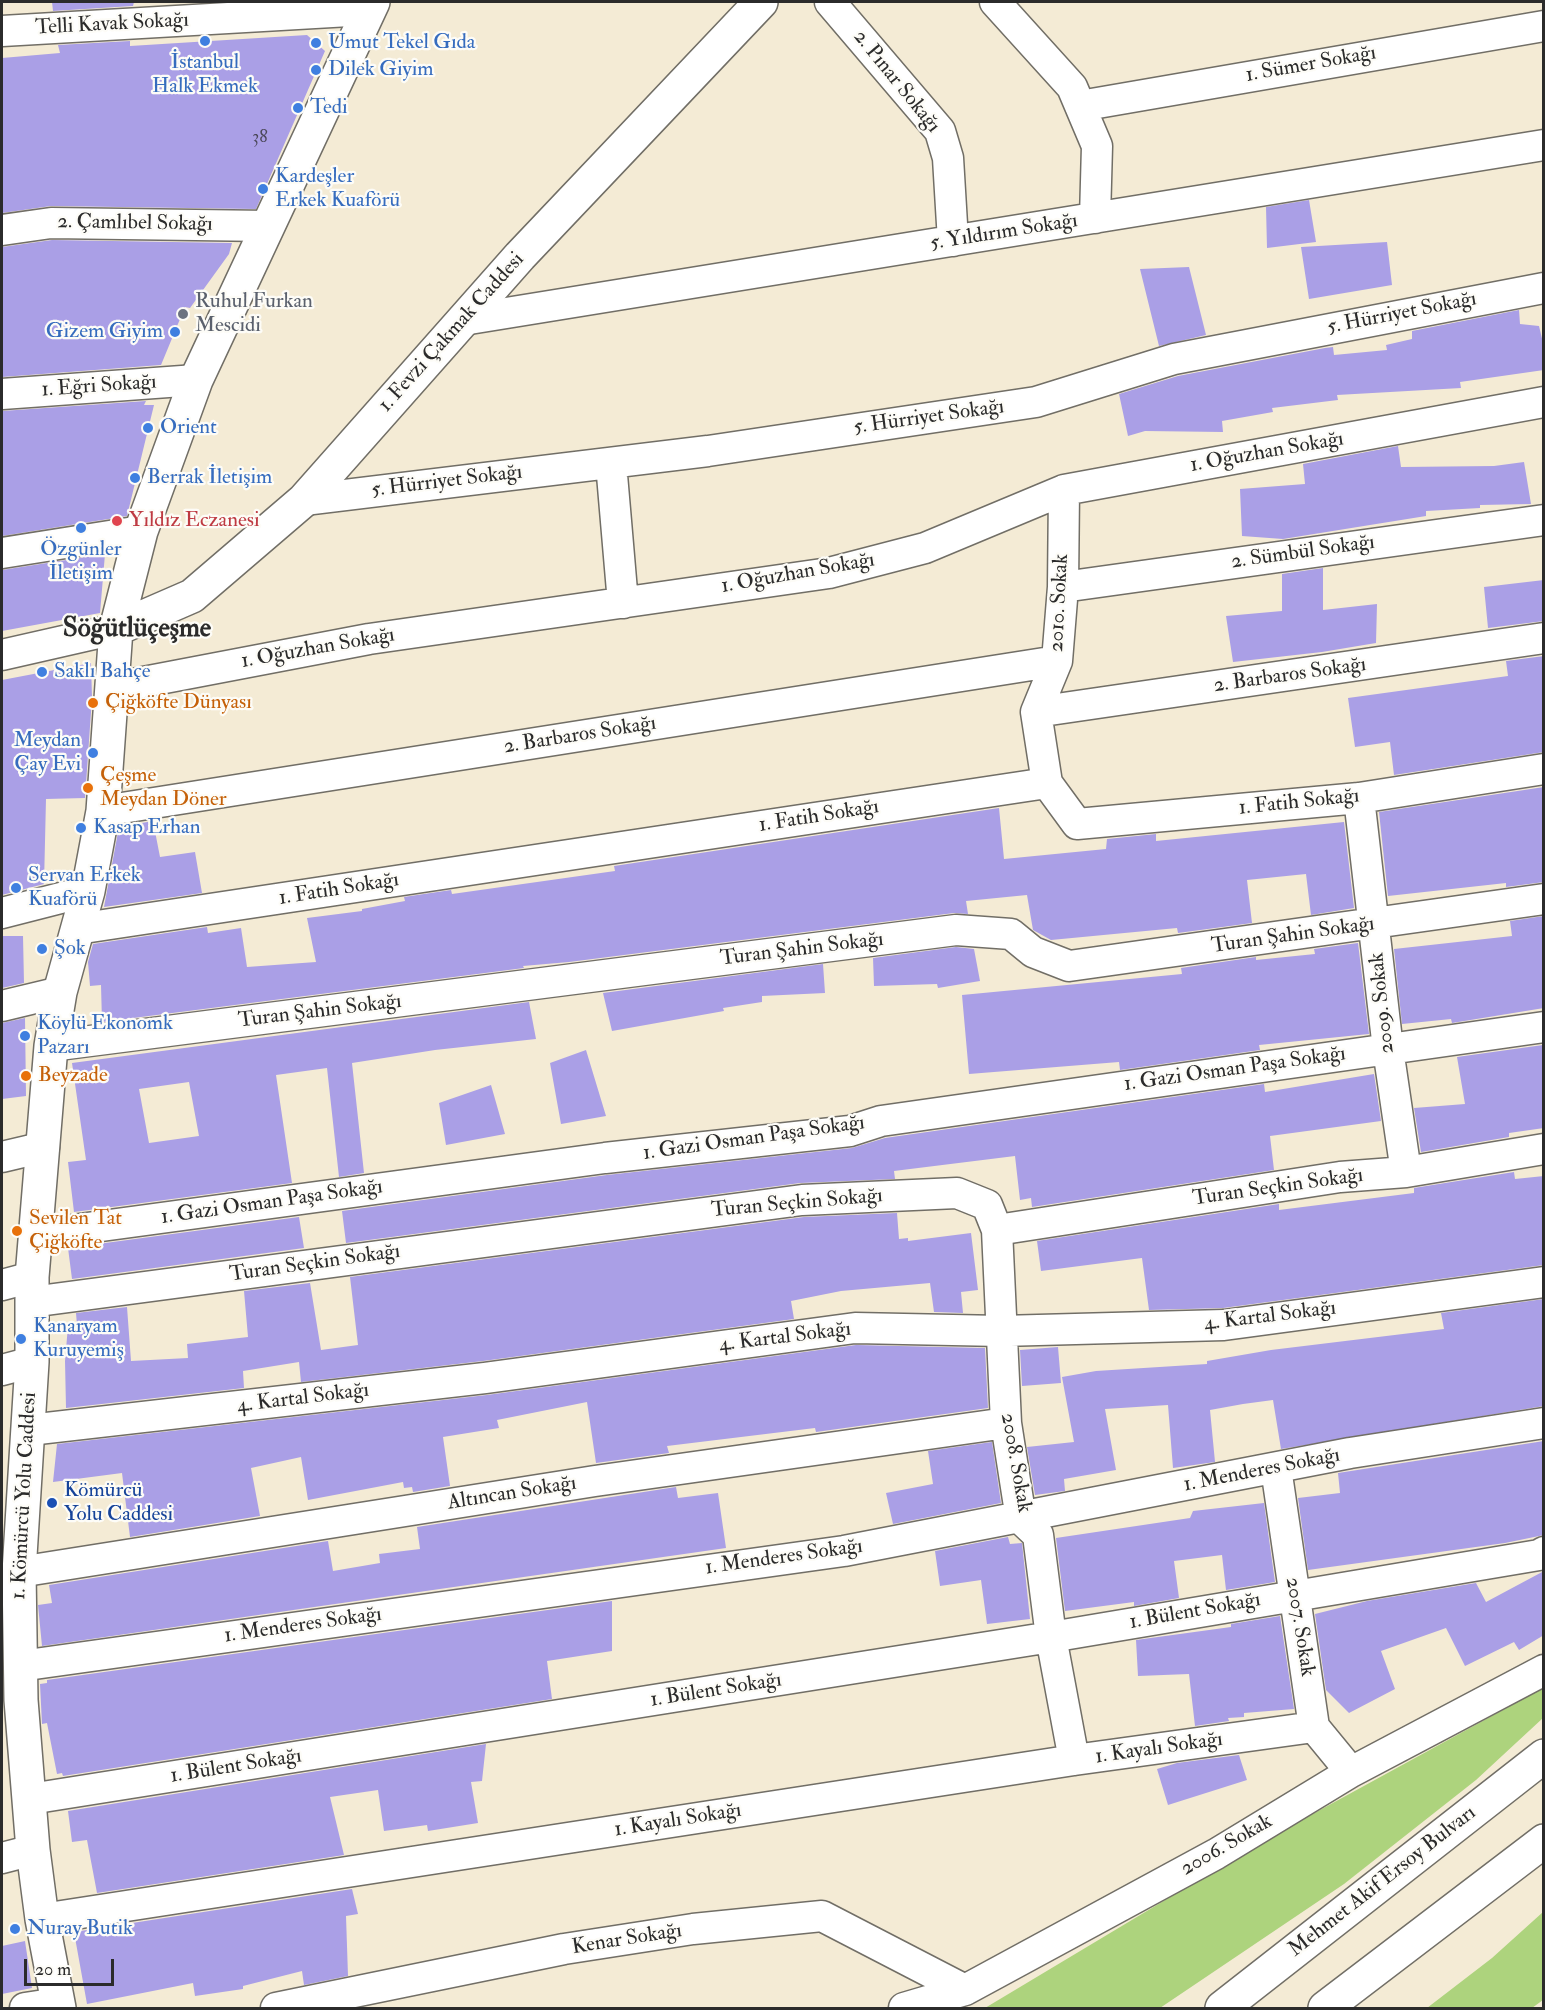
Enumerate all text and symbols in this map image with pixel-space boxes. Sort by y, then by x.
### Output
street label: Telli Kavak Sokağı [35,8,189,42]
street label: 2. Pınar Sokağı [847,26,945,138]
place label: Umut Tekel Gıda [328,30,475,56]
marker: İstanbul Halk Ekmek [198,34,212,48]
marker: Umut Tekel Gıda [309,36,323,50]
street label: 1. Sümer Sokağı [1244,41,1378,89]
place label: İstanbul Halk Ekmek [152,50,258,100]
place label: Dilek Giyim [328,57,434,83]
marker: Dilek Giyim [309,63,323,77]
place label: Tedi [310,95,348,121]
marker: Tedi [291,101,305,115]
house number: 38 [252,127,268,149]
place label: Kardeşler Erkek Kuaförü [275,164,400,214]
marker: Kardeşler Erkek Kuaförü [256,182,270,196]
street label: 5. Yıldırım Sokağı [929,209,1079,257]
street label: 2. Çamlıbel Sokağı [57,210,213,238]
street label: 1. Fevzi Çakmak Caddesi [374,248,530,418]
street label: 5. Hürriyet Sokağı [1325,287,1479,341]
place label: Ruhul Furkan Mescidi [195,289,313,339]
marker: Ruhul Furkan Mescidi [176,307,190,321]
place label: Gizem Giyim [46,319,163,345]
marker: Gizem Giyim [168,325,182,339]
street label: 1. Eğri Sokağı [41,370,157,404]
street label: 5. Hürriyet Sokağı [852,395,1006,441]
place label: Orient [160,415,217,441]
marker: Orient [141,421,155,435]
street label: 1. Oğuzhan Sokağı [1188,427,1346,479]
street label: 5. Hürriyet Sokağı [370,460,524,504]
place label: Berrak İletişim [147,465,272,491]
marker: Berrak İletişim [128,471,142,485]
place label: Yıldız Eczanesi [129,508,260,534]
marker: Yıldız Eczanesi [110,514,124,528]
marker: Özgünler İletişim [74,521,88,535]
street label: 2. Sümbül Sokağı [1230,530,1376,576]
place label: Özgünler İletişim [40,537,122,587]
street label: 1. Oğuzhan Sokağı [719,548,877,600]
street label: 2010. Sokak [1045,553,1075,653]
district label: Söğütlüçeşme [63,614,211,646]
street label: 1. Oğuzhan Sokağı [239,623,397,675]
street label: 2. Barbaros Sokağı [1212,653,1368,699]
place label: Saklı Bahçe [54,659,150,685]
marker: Saklı Bahçe [35,665,49,679]
place label: Çiğköfte Dünyası [105,690,252,716]
marker: Çiğköfte Dünyası [86,696,100,710]
street label: 2. Barbaros Sokağı [502,712,658,760]
place label: Meydan Çay Evi [13,728,81,778]
marker: Meydan Çay Evi [86,746,100,760]
place label: Çeşme Meydan Döner [100,763,227,813]
marker: Çeşme Meydan Döner [81,781,95,795]
street label: 1. Fatih Sokağı [1237,784,1361,822]
street label: 1. Fatih Sokağı [757,795,881,839]
place label: Kasap Erhan [93,815,201,841]
marker: Kasap Erhan [74,821,88,835]
place label: Servan Erkek Kuaförü [28,863,141,913]
street label: 1. Fatih Sokağı [277,868,401,912]
marker: Servan Erkek Kuaförü [9,881,23,895]
street label: Turan Şahin Sokağı [1210,912,1376,960]
street label: Turan Şahin Sokağı [719,927,885,973]
place label: Şok [54,936,86,962]
marker: Şok [35,942,49,956]
street label: 2009. Sokak [1365,951,1401,1055]
street label: Turan Şahin Sokağı [237,989,403,1035]
place label: Köylü Ekonomk Pazarı [37,1011,173,1061]
marker: Köylü Ekonomk Pazarı [18,1029,32,1043]
street label: 1. Gazi Osman Paşa Sokağı [1122,1042,1348,1098]
place label: Beyzade [38,1063,108,1089]
marker: Beyzade [19,1069,33,1083]
street label: 1. Gazi Osman Paşa Sokağı [641,1111,867,1167]
street label: Turan Seçkin Sokağı [1191,1164,1365,1212]
street label: 1. Gazi Osman Paşa Sokağı [159,1175,385,1231]
street label: Turan Seçkin Sokağı [710,1184,884,1224]
place label: Sevilen Tat Çiğköfte [29,1206,122,1256]
marker: Sevilen Tat Çiğköfte [10,1224,24,1238]
street label: Turan Seçkin Sokağı [228,1240,402,1288]
street label: 4. Kartal Sokağı [1203,1296,1337,1338]
place label: Kanaryam Kuruyemiş [33,1314,124,1364]
street label: 4. Kartal Sokağı [718,1317,852,1359]
marker: Kanaryam Kuruyemiş [14,1332,28,1346]
street label: 4. Kartal Sokağı [236,1378,370,1420]
street label: 1. Kömürcü Yolu Caddesi [7,1391,43,1601]
street label: 2008. Sokak [994,1411,1036,1515]
street label: 1. Menderes Sokağı [1182,1443,1342,1499]
street label: Altıncan Sokağı [446,1471,578,1517]
place label: Kömürcü Yolu Caddesi [64,1478,173,1528]
marker: Kömürcü Yolu Caddesi [45,1496,59,1510]
street label: 1. Menderes Sokağı [704,1534,864,1582]
street label: 2007. Sokak [1279,1576,1319,1678]
street label: 1. Bülent Sokağı [1127,1588,1263,1636]
street label: 1. Menderes Sokağı [223,1602,383,1650]
street label: 1. Bülent Sokağı [648,1668,784,1714]
street label: 1. Kayalı Sokağı [1094,1728,1224,1770]
street label: 1. Bülent Sokağı [168,1744,304,1790]
street label: 1. Kayalı Sokağı [613,1799,743,1843]
street label: Mehmet Akif Ersoy Bulvarı [1284,1801,1482,1963]
street label: 2006. Sokak [1177,1810,1277,1882]
place label: Nuray Butik [27,1916,133,1942]
street label: Kenar Sokağı [570,1919,684,1961]
marker: Nuray Butik [8,1922,22,1936]
scale bar [27,1947,117,1985]
text: 20 m [35,1958,71,1981]

